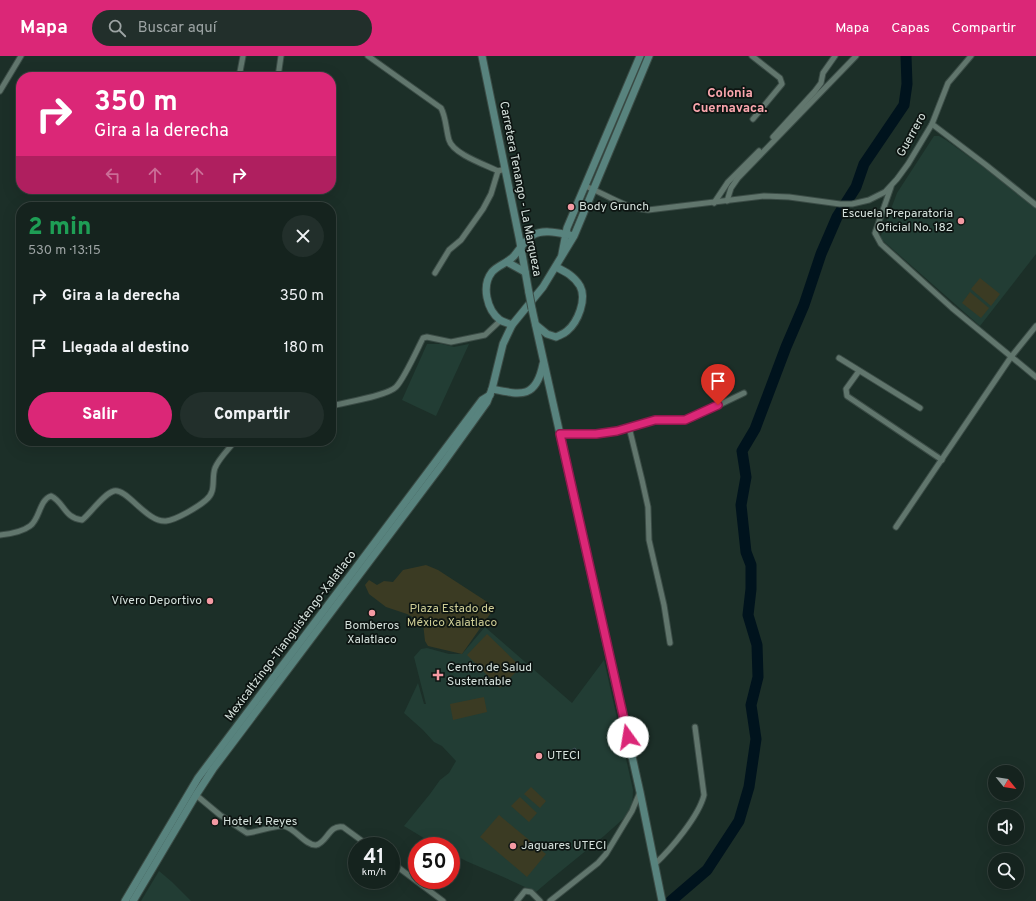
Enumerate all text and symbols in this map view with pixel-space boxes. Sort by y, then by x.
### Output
search box [92,10,372,46]
text: Mapa [20,16,68,40]
icon: search [106,17,128,39]
text: Buscar aquí [138,19,217,38]
text: Mapa [835,20,869,37]
text: Capas [891,20,930,37]
text: Compartir [952,20,1016,37]
text: 350 m [94,85,178,121]
district label: Colonia Cuernavaca. [693,86,767,117]
icon: right [28,88,80,140]
street label: Carretera Tenango - La Marqueza [495,100,545,278]
street label: Guerrero [893,110,931,160]
text: Gira a la derecha [94,120,229,143]
icon: left [102,164,124,186]
icon: ahead [144,164,166,186]
icon: ahead [186,164,208,186]
icon: right [228,164,250,186]
place label: Body Grunch [579,199,649,215]
marker: Body Grunch [566,202,576,212]
place label: Escuela Preparatoria Oficial No. 182 [842,206,953,236]
text: 2 min [28,213,92,243]
button: close [282,215,324,257]
marker: Escuela Preparatoria Oficial No. 182 [956,216,966,226]
text: 530 m · 13:15 [28,243,101,259]
icon: right [28,285,50,307]
text: Gira a la derecha [62,287,180,306]
text: 350 m [280,287,324,306]
icon: arrive [28,337,50,359]
text: Llegada al destino [62,339,189,358]
text: 180 m [284,339,324,358]
pin [701,364,735,405]
icon: arrive [707,370,729,392]
button: Salir [28,392,172,438]
button: Compartir [180,392,324,438]
street label: Mexicaltzingo-Tianguistengo-Xalatlaco [222,547,361,724]
place label: Vívero Deportivo [111,593,202,609]
marker: Vívero Deportivo [205,596,215,606]
park label: Plaza Estado de México Xalatlaco [407,601,498,631]
marker: Bomberos Xalatlaco [367,608,377,618]
place label: Bomberos Xalatlaco [345,618,399,648]
place label: Centro de Salud Sustentable [447,660,532,690]
marker: Centro de Salud Sustentable [432,669,444,681]
position arrow [607,716,649,758]
place label: UTECI [547,748,580,764]
marker: UTECI [534,751,544,761]
north arrow [988,765,1024,801]
map controls [988,765,1024,889]
button: sound [988,809,1024,845]
place label: Hotel 4 Reyes [223,814,297,830]
marker: Hotel 4 Reyes [210,817,220,827]
speed limit sign: 50 [408,837,460,889]
place label: Jaguares UTECI [521,838,606,854]
marker: Jaguares UTECI [508,841,518,851]
text: 41 [364,845,384,871]
button: search [988,853,1024,889]
text: km/h [362,866,386,879]

